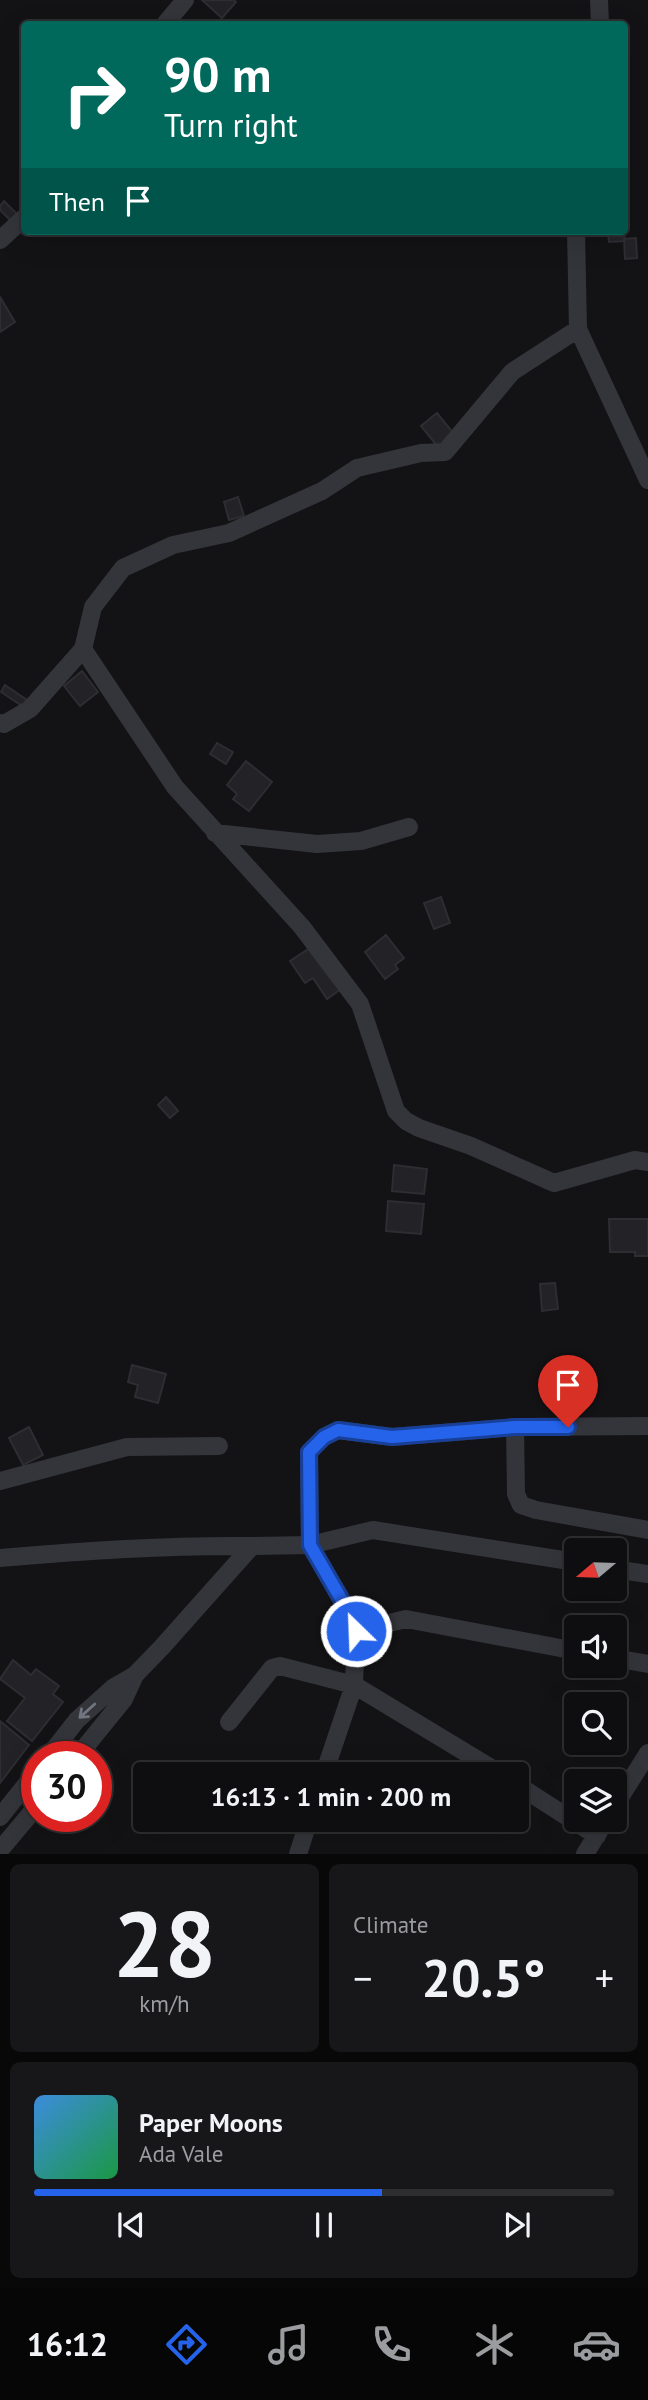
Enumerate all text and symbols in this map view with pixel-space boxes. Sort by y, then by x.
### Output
text: 90 m [164,42,271,106]
icon: right [49,49,140,140]
text: Turn right [164,104,298,146]
icon: arrive [119,182,157,220]
text: Then [49,185,105,218]
pin [538,1355,598,1427]
icon: arrive [549,1366,587,1404]
north arrow [564,1538,626,1601]
map controls [564,1538,627,1832]
position arrow [319,1594,393,1668]
button: sound [564,1615,627,1678]
button: search [564,1692,627,1755]
one-way arrow [78,1703,96,1719]
speed limit sign: 30 [21,1741,112,1832]
button: layers [564,1769,627,1832]
text: 16:13 · 1 min · 200 m [211,1780,451,1813]
text: 28 [113,1884,216,2002]
text: Climate [353,1910,428,1939]
text: 20.5° [422,1944,545,2011]
text: − [353,1953,372,2002]
text: + [595,1953,614,2002]
text: km/h [139,1989,190,2018]
text: Paper Moons [139,2106,283,2139]
text: Ada Vale [139,2139,223,2168]
icon: previous [112,2206,150,2244]
icon: pause [305,2206,343,2244]
icon: next [498,2206,536,2244]
icon: directions [162,2320,211,2369]
icon: music [264,2320,313,2369]
icon: phone [367,2320,416,2369]
icon: climate [470,2320,519,2369]
icon: car [572,2320,621,2369]
text: 16:12 [27,2323,108,2365]

